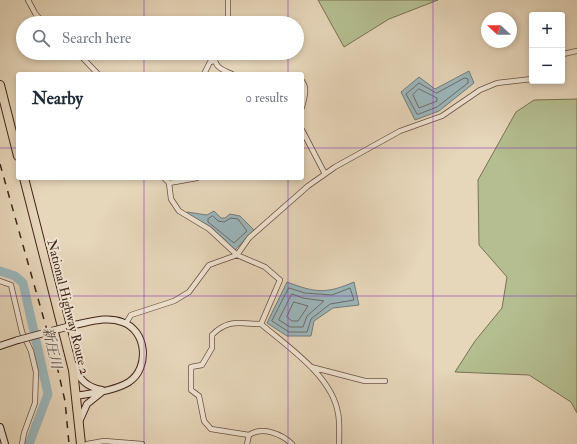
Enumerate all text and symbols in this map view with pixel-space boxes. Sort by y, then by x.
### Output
north arrow [481,12,517,48]
map controls [529,12,565,84]
button: + [529,12,565,48]
search box [16,16,304,60]
icon: search [30,27,52,49]
text: Search here [62,29,131,48]
button: − [529,48,565,84]
text: Nearby [32,88,83,109]
text: 0 results [245,90,288,106]
street label: National Highway Route 2 [43,238,93,377]
water label: 新圧川 [39,326,65,372]

